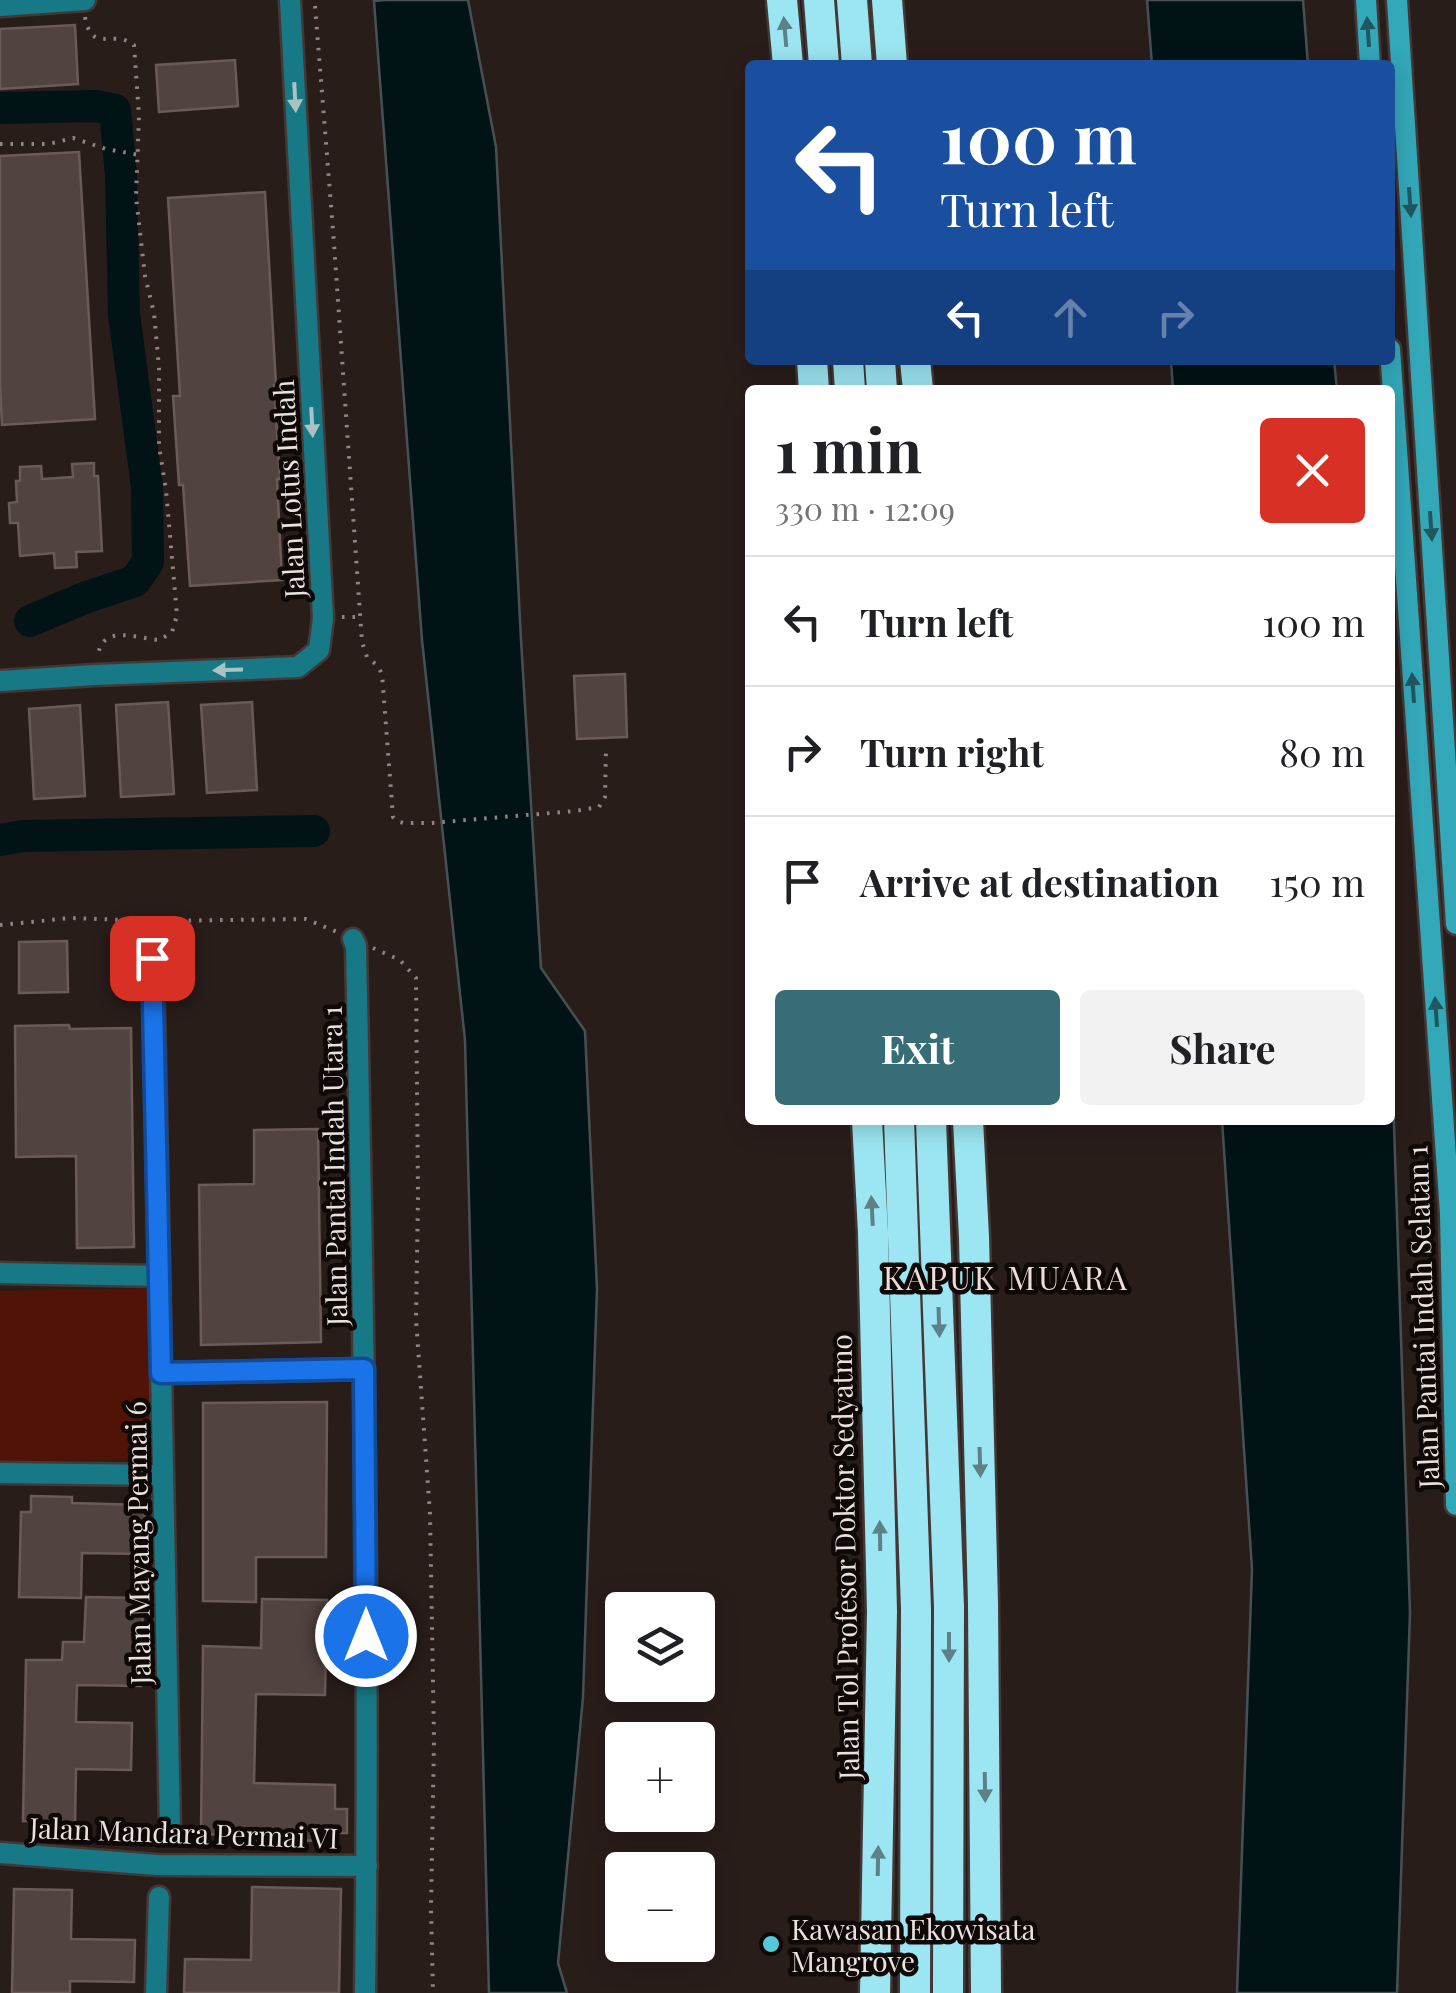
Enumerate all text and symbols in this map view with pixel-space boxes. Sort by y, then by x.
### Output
one-way arrow [776,16,792,48]
one-way arrow [1360,16,1376,48]
one-way arrow [287,82,303,114]
text: 100 m [940,88,1137,182]
icon: left [775,100,905,230]
text: Turn left [940,178,1114,238]
one-way arrow [1402,187,1418,219]
icon: left [938,290,993,345]
icon: ahead [1043,290,1098,345]
icon: right [1148,290,1203,345]
street label: Jalan Lotus Indah [264,378,312,600]
one-way arrow [304,406,320,438]
text: 1 min [775,408,922,488]
button: close [1260,418,1365,523]
text: 330 m · 12:09 [775,486,955,529]
one-way arrow [1423,511,1439,543]
icon: left [775,594,830,649]
text: Turn left [860,596,1013,647]
text: 100 m [1262,596,1365,647]
one-way arrow [212,662,244,678]
one-way arrow [1405,671,1421,703]
icon: right [775,724,830,779]
text: Turn right [860,726,1044,777]
text: 80 m [1279,726,1365,777]
icon: arrive [775,854,830,909]
text: Arrive at destination [860,856,1219,907]
text: 150 m [1270,856,1365,907]
pin [110,916,195,1001]
icon: arrive [125,931,180,986]
button: Exit [775,990,1060,1105]
button: Share [1080,990,1365,1105]
one-way arrow [1427,996,1443,1028]
street label: Jalan Pantai Indah Utara 1 [312,1006,354,1327]
street label: Jalan Pantai Indah Selatan 1 [1398,1145,1447,1490]
one-way arrow [863,1194,879,1226]
district label: KAPUK MUARA [883,1255,1129,1298]
one-way arrow [932,1307,948,1339]
street label: Jalan Tol Profesor Doktor Sedyatmo [822,1334,866,1781]
street label: Jalan Mayang Permai 6 [116,1401,158,1686]
one-way arrow [972,1447,988,1479]
one-way arrow [872,1519,888,1551]
position arrow [314,1584,418,1688]
map controls [605,1592,715,1962]
button: layers [605,1592,715,1702]
one-way arrow [941,1632,957,1664]
button: + [605,1722,715,1832]
one-way arrow [977,1772,993,1804]
street label: Jalan Mandara Permai VI [28,1808,339,1856]
one-way arrow [870,1844,886,1876]
button: − [605,1852,715,1962]
place label: Kawasan Ekowisata Mangrove [791,1910,1036,1979]
marker: Kawasan Ekowisata Mangrove [760,1933,782,1955]

